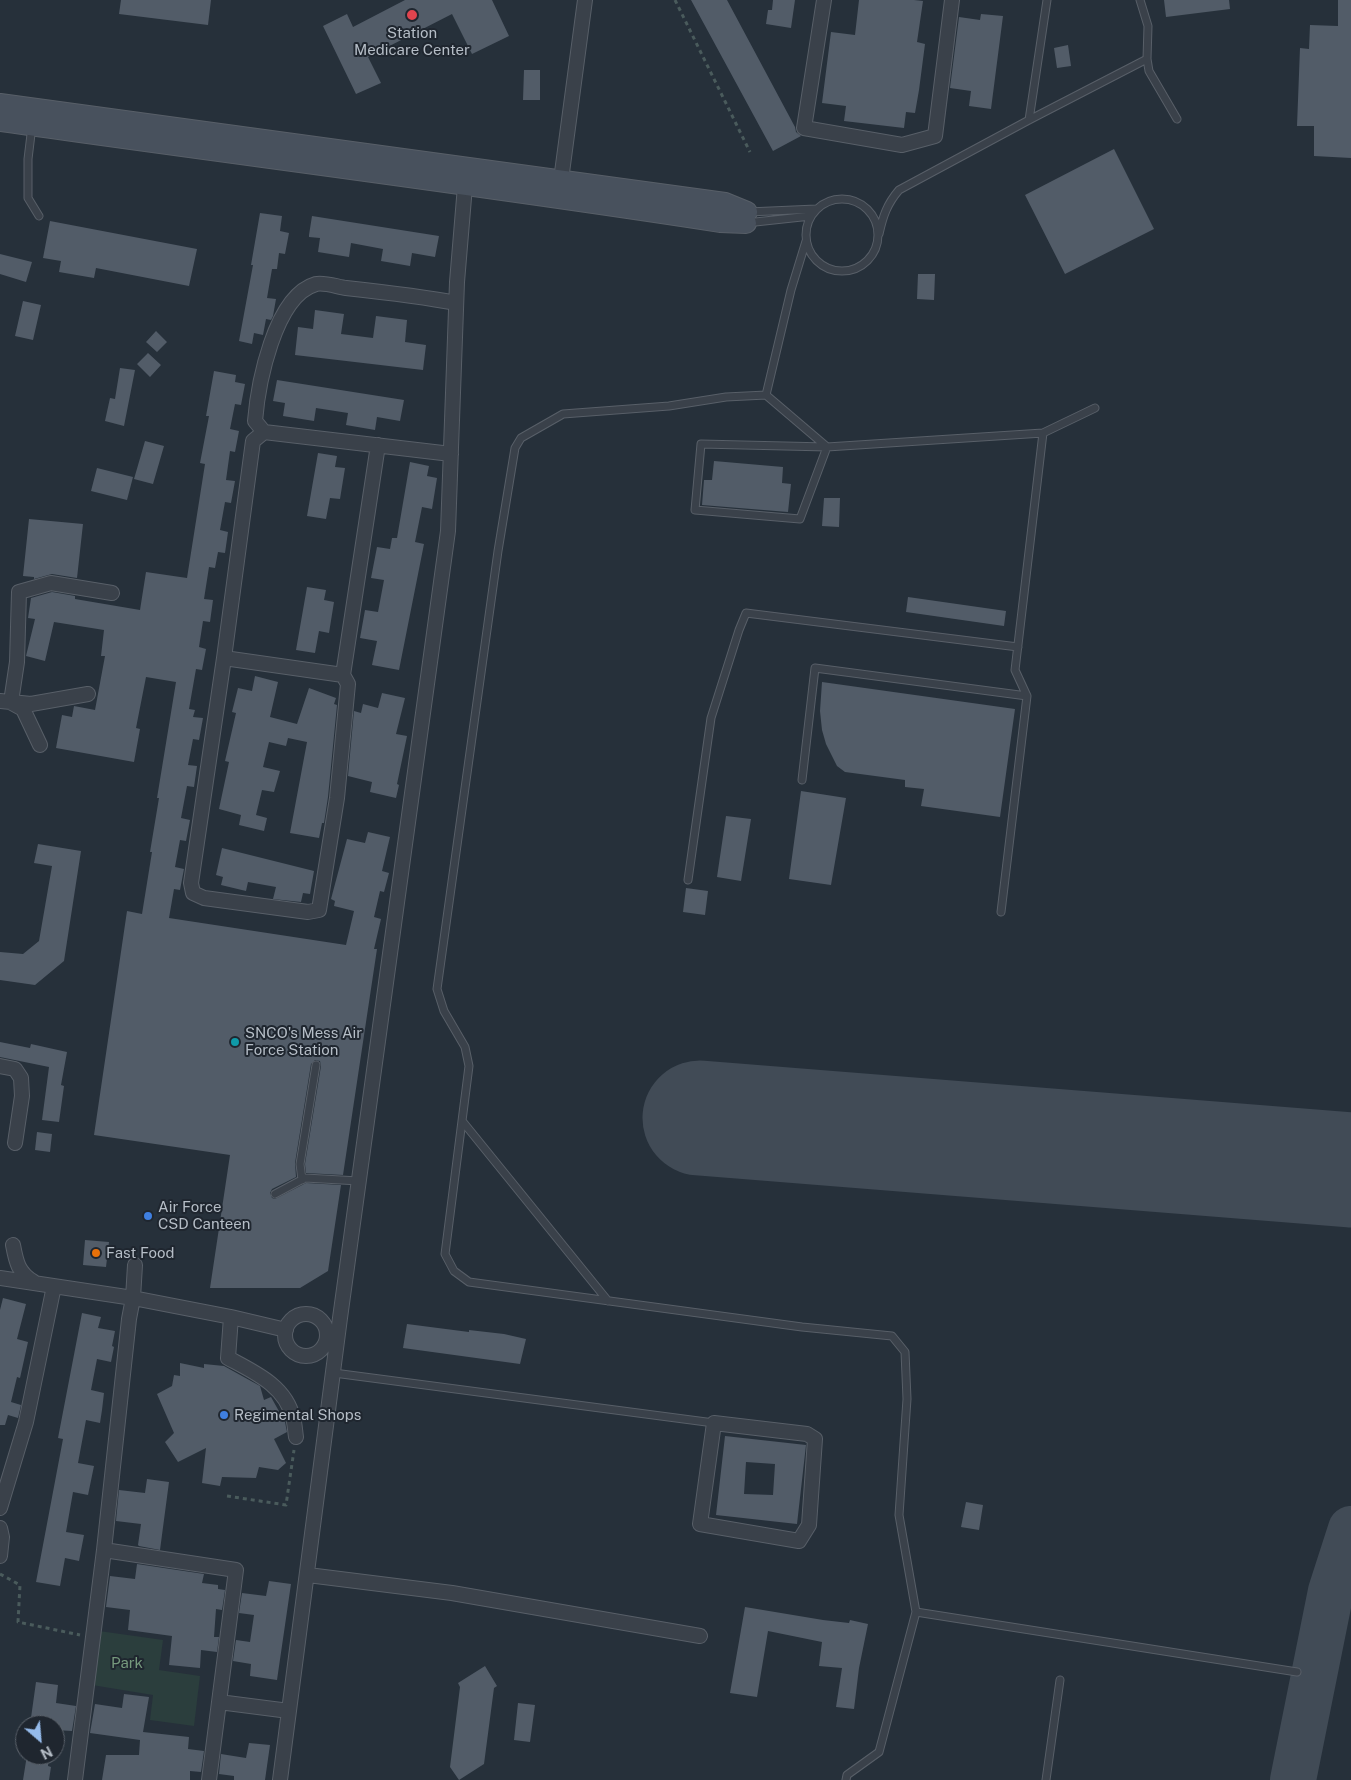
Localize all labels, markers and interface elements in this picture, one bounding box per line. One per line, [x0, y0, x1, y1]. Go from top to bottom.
marker: Station Medicare Center [405, 8, 419, 22]
place label: Station Medicare Center [354, 24, 470, 59]
place label: SNCO's Mess Air Force Station [245, 1024, 362, 1059]
marker: SNCO's Mess Air Force Station [229, 1036, 241, 1048]
place label: Air Force CSD Canteen [158, 1198, 251, 1233]
marker: Air Force CSD Canteen [142, 1210, 154, 1222]
place label: Fast Food [106, 1244, 174, 1262]
marker: Fast Food [90, 1247, 102, 1259]
place label: Regimental Shops [234, 1406, 361, 1424]
marker: Regimental Shops [218, 1409, 230, 1421]
park label: Park [111, 1654, 143, 1672]
north arrow [15, 1715, 65, 1765]
text: N [38, 1743, 55, 1762]

